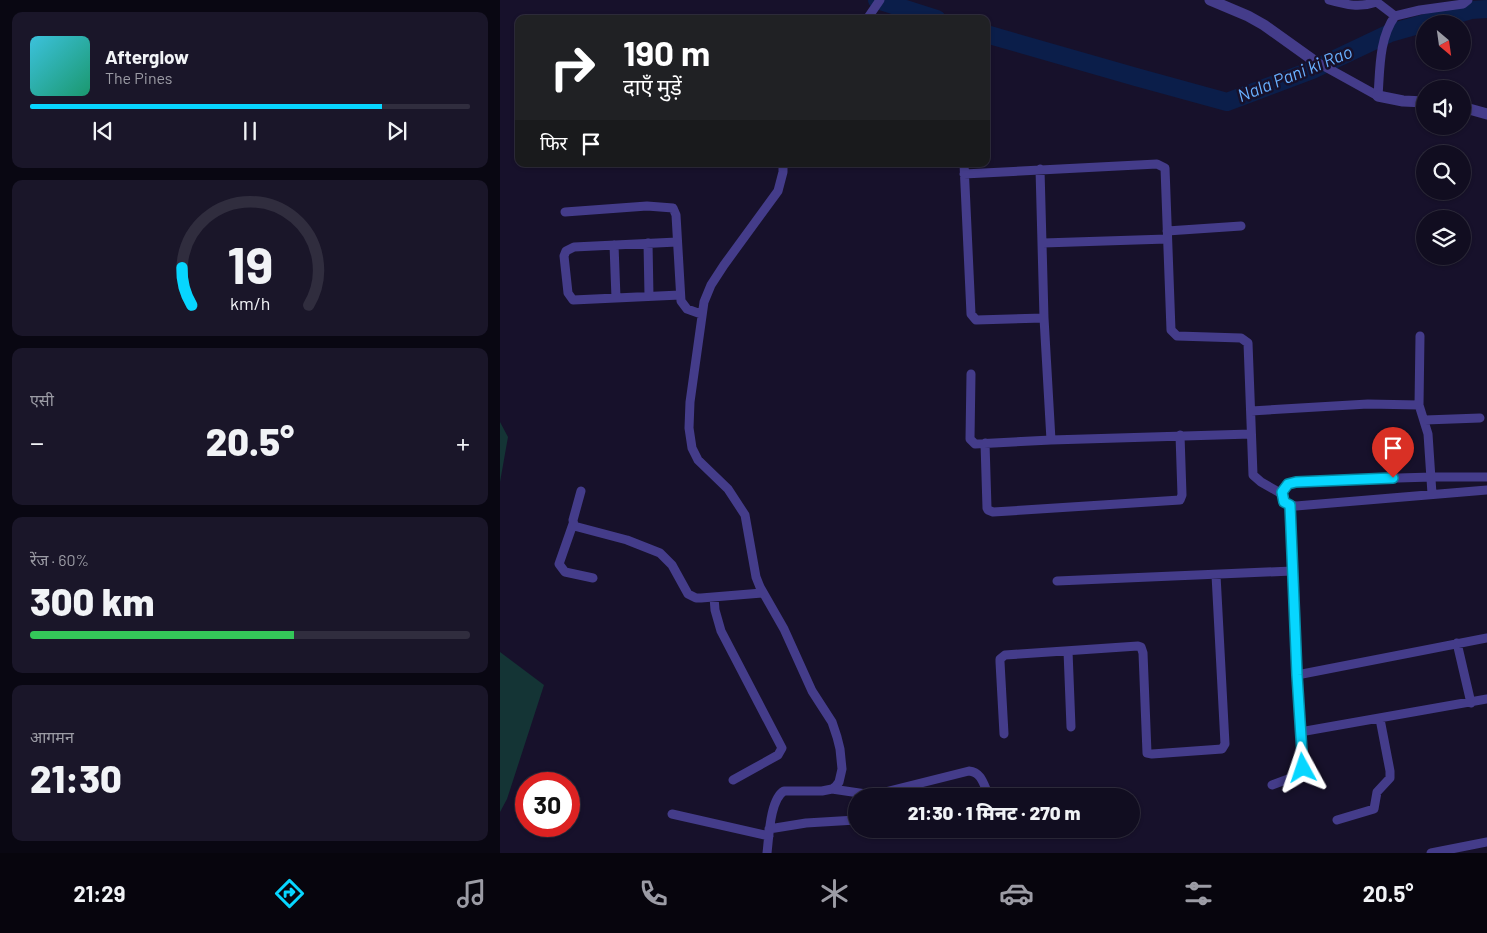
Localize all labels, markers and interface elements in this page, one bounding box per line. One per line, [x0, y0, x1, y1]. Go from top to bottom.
north arrow [1416, 15, 1471, 70]
map controls [1416, 15, 1471, 265]
text: 190 m [623, 31, 710, 73]
icon: right [540, 35, 605, 100]
water label: Nala Pani ki Rao [1234, 40, 1355, 106]
text: Afterglow [105, 45, 189, 68]
text: The Pines [105, 68, 173, 87]
text: दाएँ मुड़ें [623, 73, 682, 99]
button: sound [1416, 80, 1471, 135]
icon: previous [89, 117, 117, 145]
icon: pause [236, 117, 264, 145]
icon: next [383, 117, 411, 145]
icon: arrive [577, 130, 605, 158]
text: फिर [540, 131, 567, 154]
button: search [1416, 145, 1471, 200]
button: layers [1416, 210, 1471, 265]
text: 19 [227, 232, 273, 294]
text: km/h [230, 292, 270, 314]
text: एसी [30, 390, 54, 409]
text: 20.5° [206, 418, 294, 464]
text: − [30, 425, 44, 459]
text: + [456, 425, 470, 459]
pin [1372, 427, 1414, 478]
icon: arrive [1379, 434, 1407, 462]
text: रेंज · 60% [30, 550, 89, 569]
text: 300 km [30, 578, 154, 624]
text: आगमन [30, 727, 74, 746]
position arrow [1276, 741, 1328, 793]
text: 21:30 [30, 755, 122, 801]
speed limit sign: 30 [515, 772, 580, 837]
text: 21:30 · 1 मिनट · 270 m [908, 801, 1080, 824]
icon: directions [272, 876, 307, 911]
icon: music [454, 876, 489, 911]
icon: phone [636, 876, 671, 911]
icon: climate [817, 876, 852, 911]
icon: car [999, 876, 1034, 911]
icon: filters [1181, 876, 1216, 911]
text: 21:29 [73, 880, 125, 906]
text: 20.5° [1363, 880, 1414, 906]

